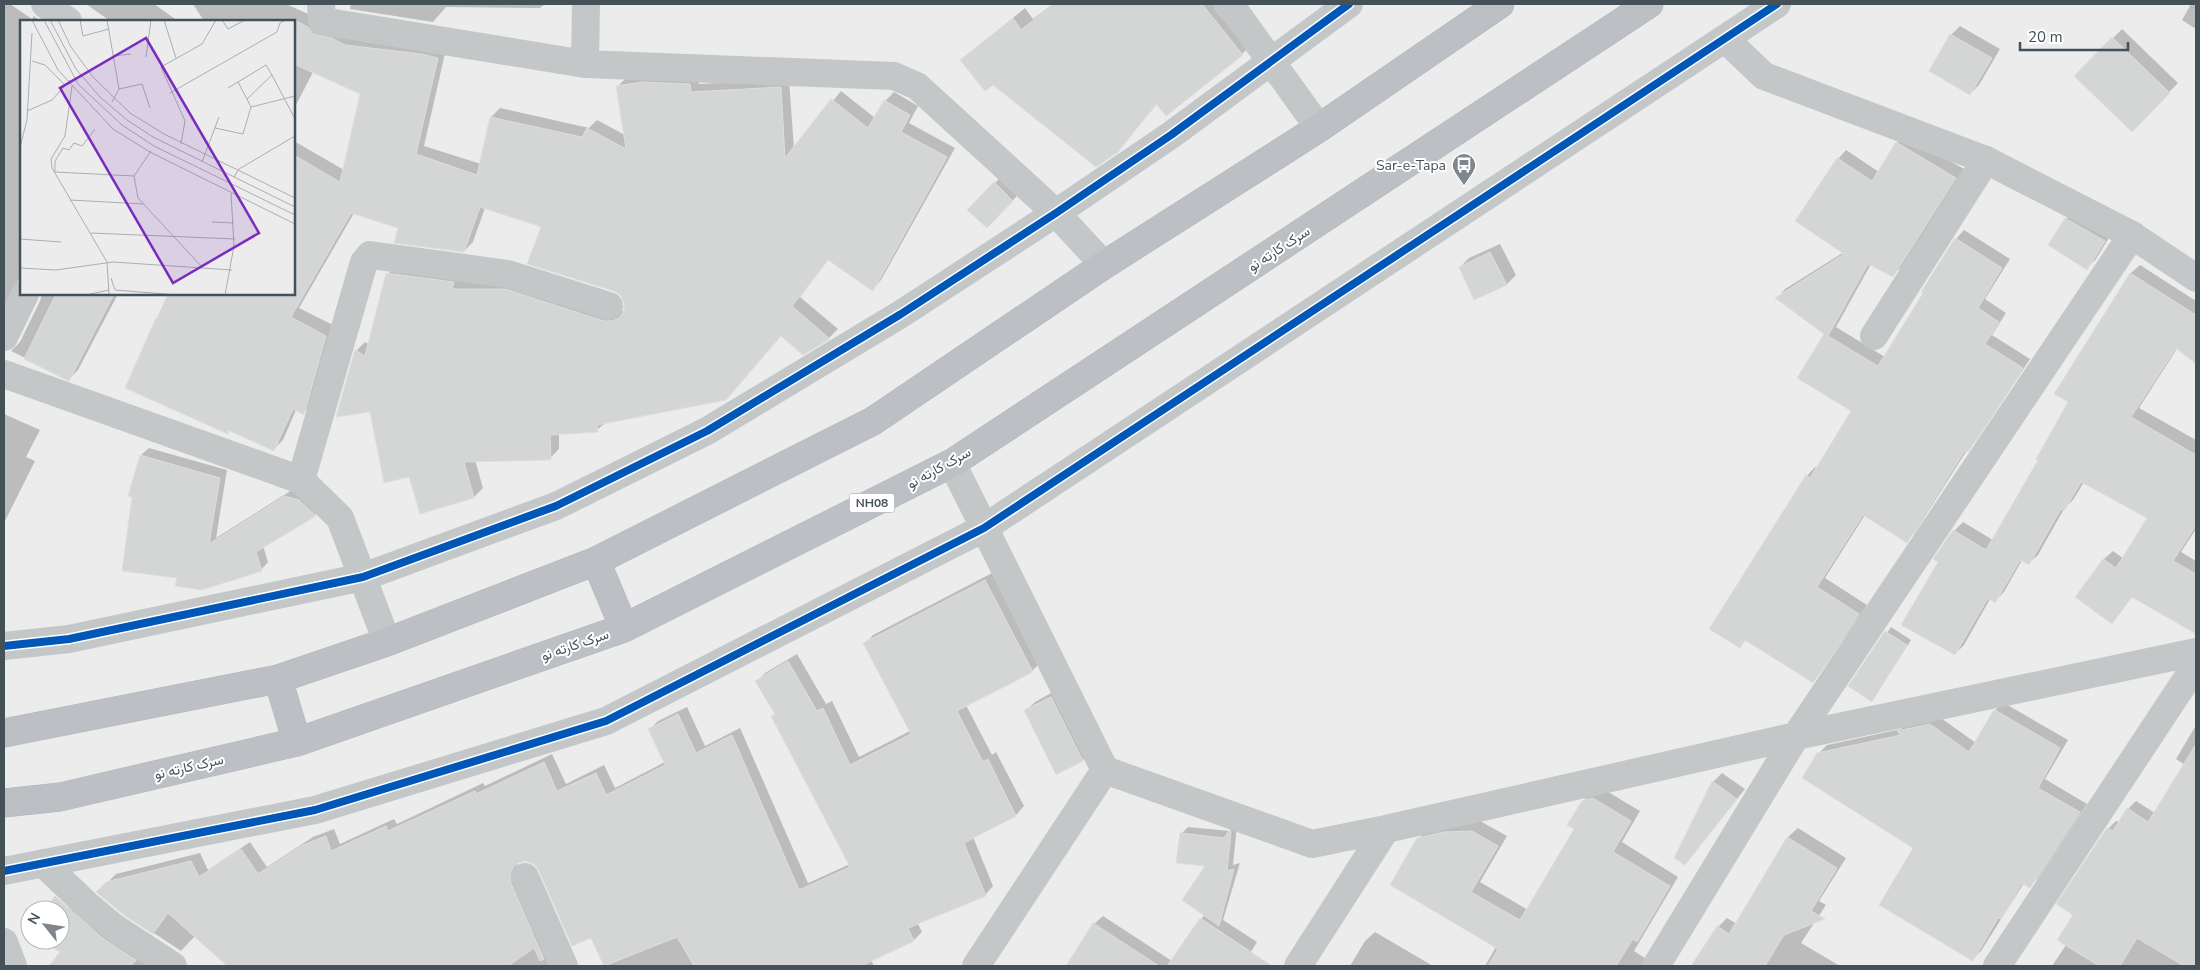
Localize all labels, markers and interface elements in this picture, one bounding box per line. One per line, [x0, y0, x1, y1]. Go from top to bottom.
inset map [20, 20, 295, 295]
scale bar [2020, 20, 2128, 52]
text: 20 m [2028, 27, 2063, 47]
bus stop icon: Sar-e-Tapa [1451, 152, 1477, 186]
place label: Sar-e-Tapa [1376, 156, 1446, 175]
street label: سرک کارته نو [1244, 222, 1314, 276]
street label: سرک کارته نو [904, 443, 974, 493]
road number: NH08 [850, 493, 894, 512]
street label: سرک کارته نو [539, 625, 611, 665]
street label: سرک کارته نو [153, 750, 225, 784]
north arrow [20, 900, 70, 950]
text: N [23, 909, 45, 928]

